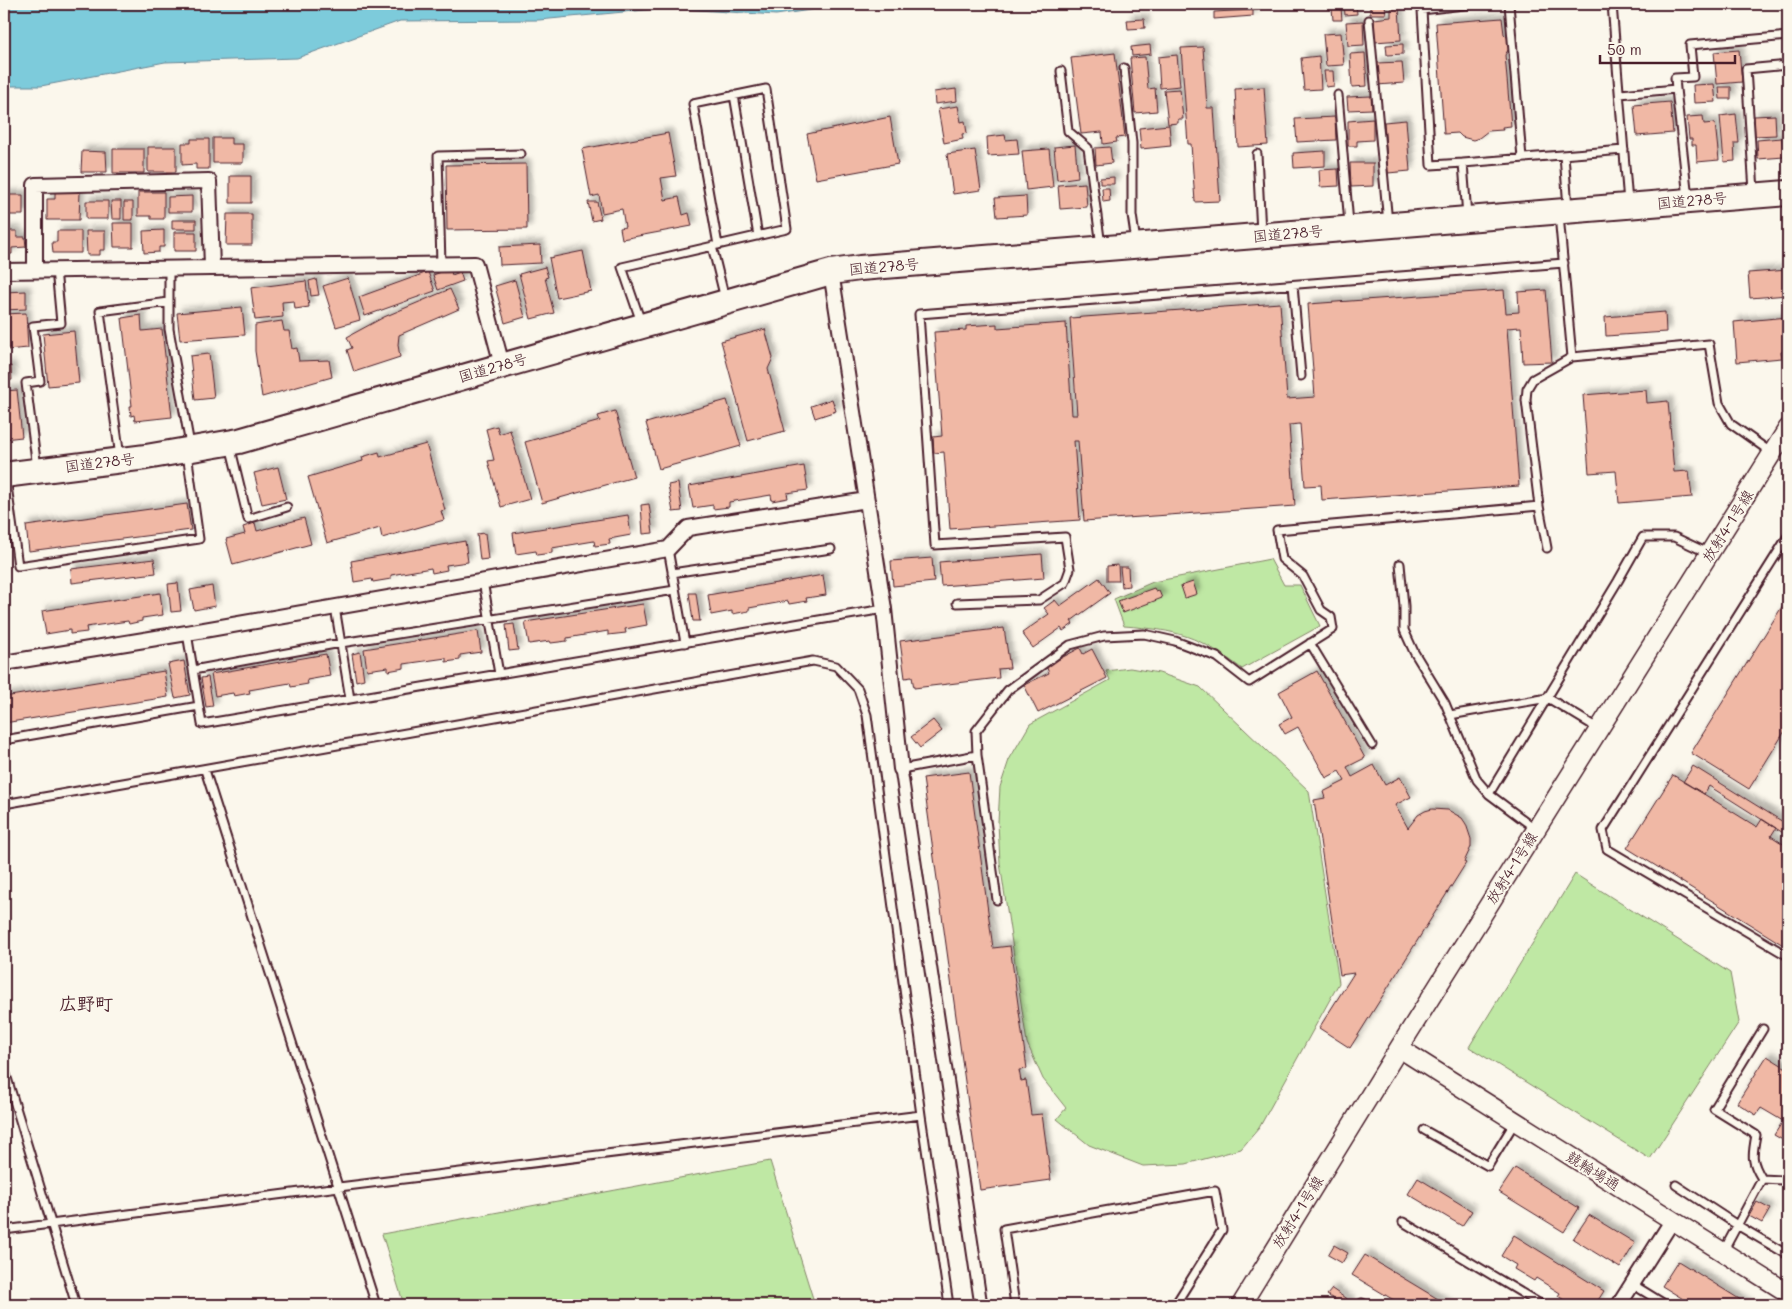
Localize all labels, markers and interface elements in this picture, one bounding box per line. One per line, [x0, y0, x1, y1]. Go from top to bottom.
scale bar [1600, 32, 1734, 64]
text: 50 m [1607, 39, 1642, 59]
street label: 国道278号 [1656, 187, 1728, 213]
street label: 国道278号 [1252, 220, 1324, 246]
street label: 国道278号 [848, 253, 920, 279]
street label: 国道278号 [456, 348, 530, 386]
street label: 国道278号 [64, 448, 136, 476]
street label: 放射4-1号線 [1697, 485, 1757, 565]
street label: 放射4-1号線 [1481, 827, 1541, 907]
district label: 広野町 [59, 991, 113, 1015]
street label: 競輪場通 [1563, 1146, 1624, 1195]
street label: 放射4-1号線 [1267, 1171, 1327, 1251]

